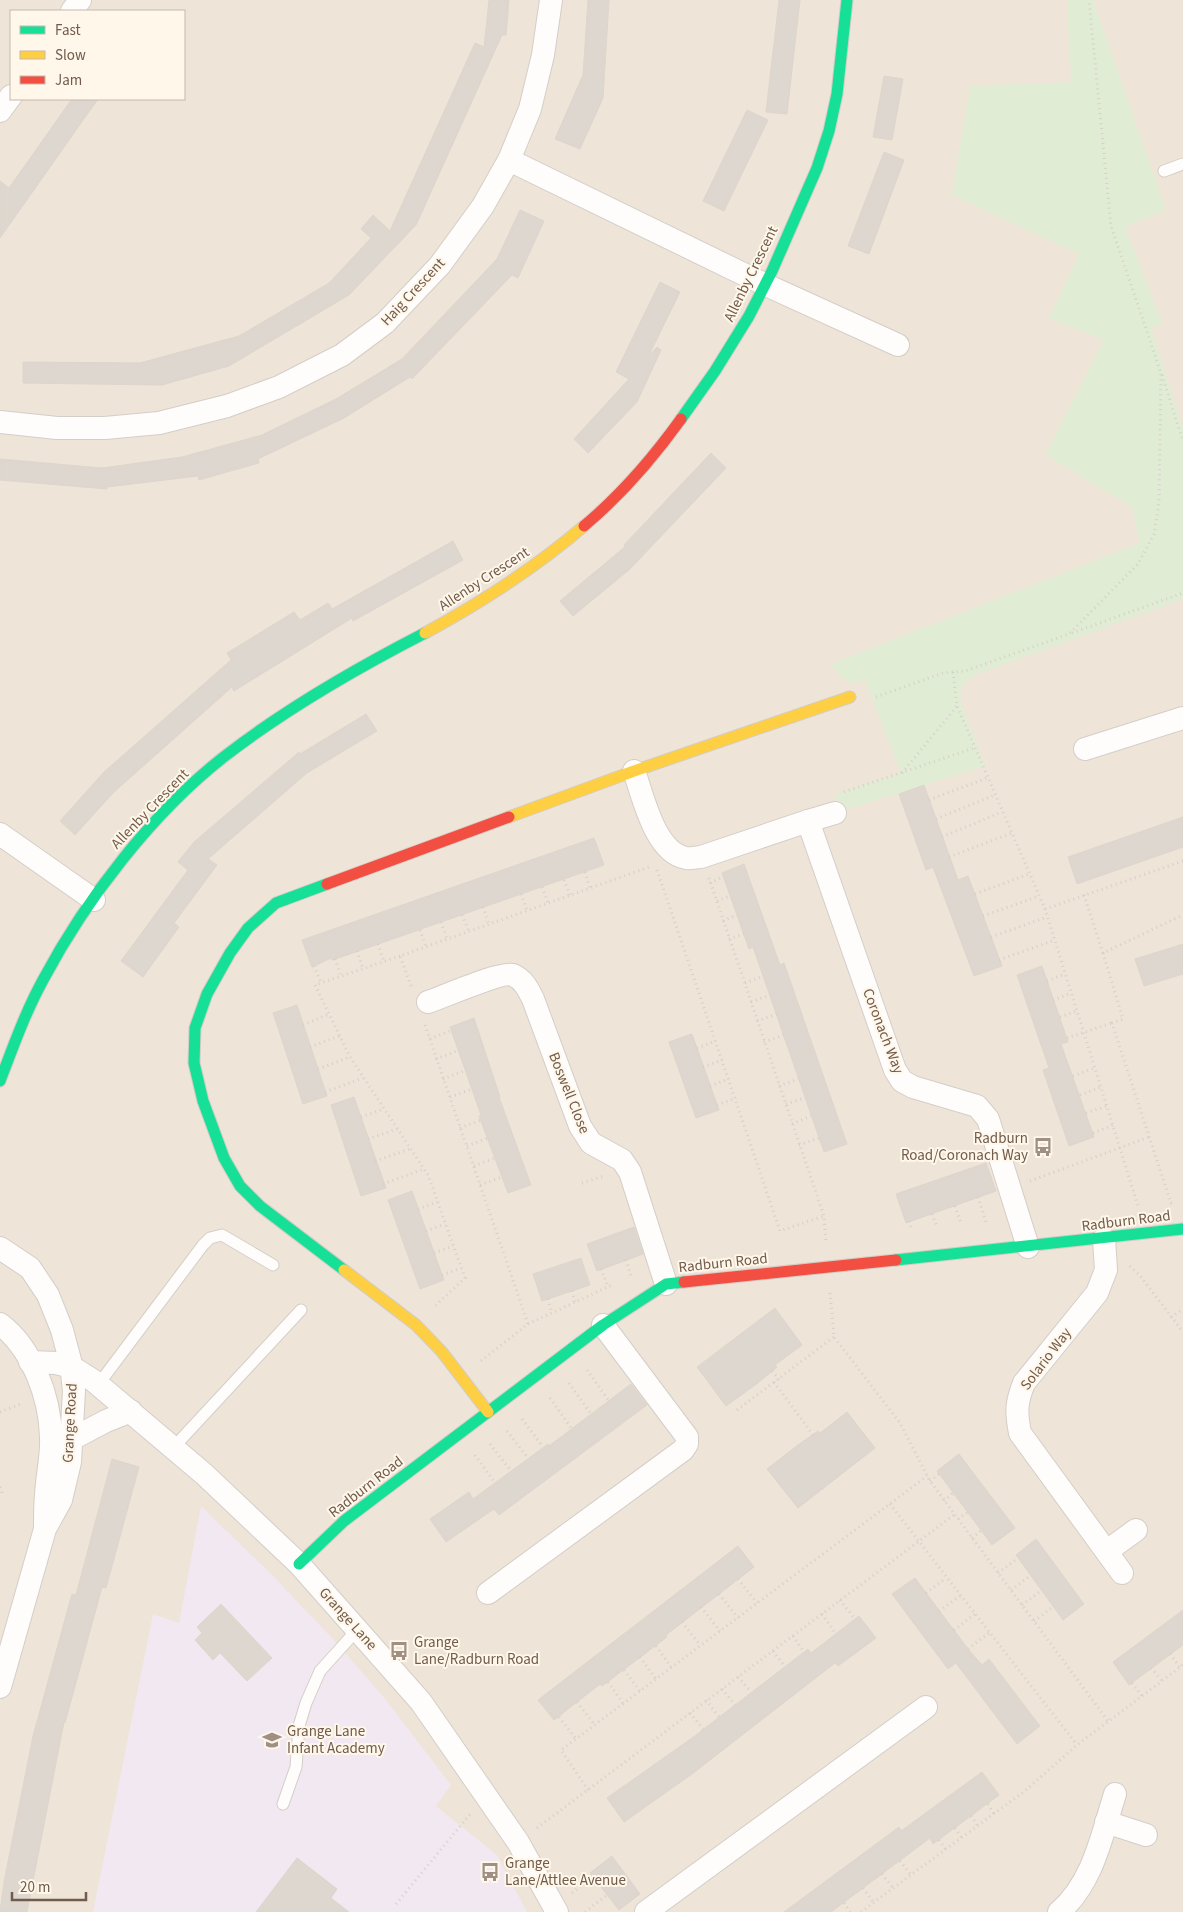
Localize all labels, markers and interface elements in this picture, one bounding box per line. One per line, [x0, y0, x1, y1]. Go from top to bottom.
legend [10, 10, 185, 100]
text: Fast [55, 20, 81, 41]
text: Slow [55, 45, 86, 66]
text: Jam [55, 70, 82, 91]
street label: Allenby Crescent [719, 223, 783, 325]
street label: Haig Crescent [376, 253, 450, 331]
street label: Allenby Crescent [435, 542, 533, 616]
street label: Allenby Crescent [106, 764, 194, 854]
street label: Coronach Way [857, 985, 909, 1077]
street label: Boswell Close [543, 1049, 595, 1137]
place label: Radburn Road/Coronach Way [901, 1128, 1028, 1166]
bus stop icon: Radburn Road/Coronach Way [1032, 1136, 1054, 1158]
street label: Radburn Road [1080, 1205, 1172, 1237]
street label: Radburn Road [677, 1248, 769, 1278]
street label: Solario Way [1015, 1323, 1077, 1395]
street label: Grange Road [57, 1383, 83, 1463]
street label: Radburn Road [324, 1451, 408, 1523]
street label: Grange Lane [314, 1583, 382, 1655]
place label: Grange Lane/Radburn Road [414, 1632, 539, 1670]
bus stop icon: Grange Lane/Radburn Road [388, 1640, 410, 1662]
place label: Grange Lane Infant Academy [287, 1721, 385, 1759]
school or university icon: Grange Lane Infant Academy [261, 1729, 283, 1751]
place label: Grange Lane/Attlee Avenue [505, 1853, 626, 1891]
bus stop icon: Grange Lane/Attlee Avenue [479, 1861, 501, 1883]
scale bar [12, 1870, 86, 1902]
text: 20 m [20, 1877, 50, 1898]

